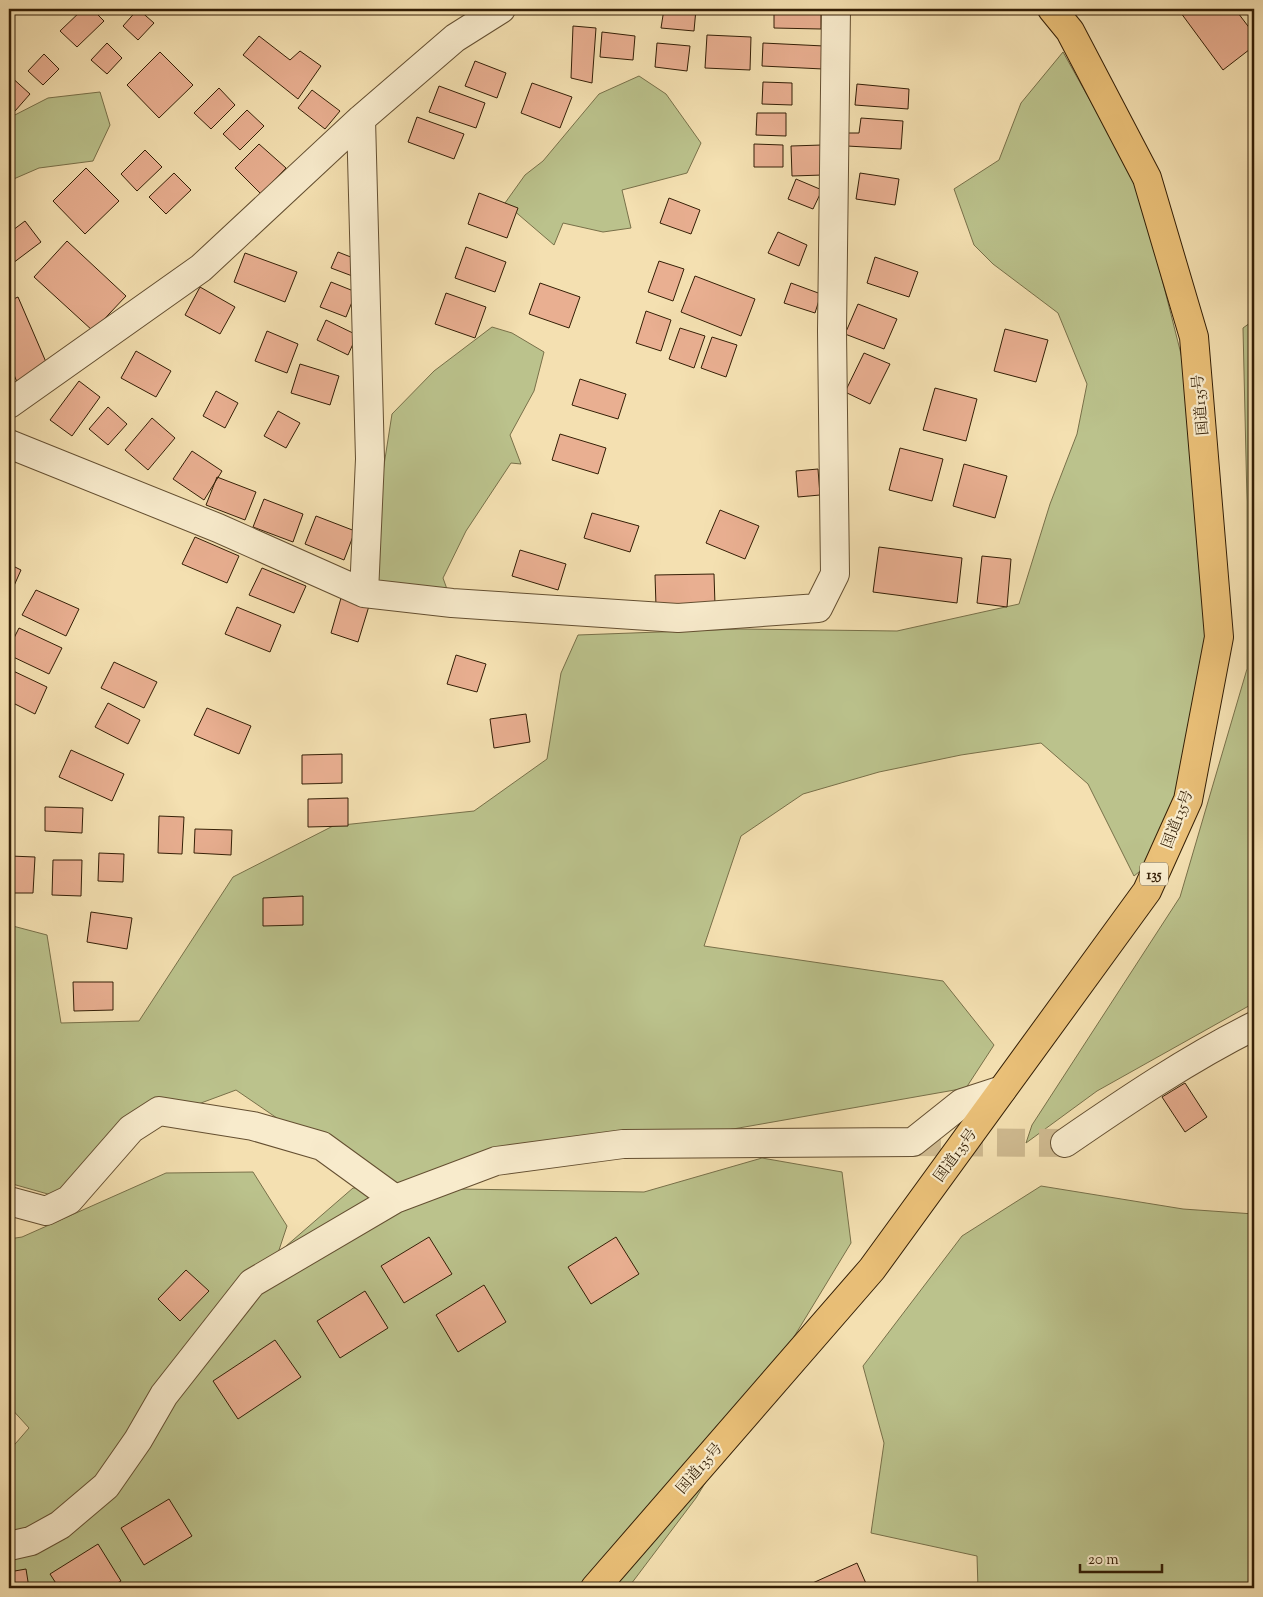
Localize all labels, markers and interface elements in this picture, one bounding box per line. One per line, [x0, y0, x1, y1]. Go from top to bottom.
street label: 国道135号 [1188, 373, 1215, 436]
street label: 国道135号 [1158, 787, 1199, 852]
road number: 135 [1140, 862, 1168, 886]
street label: 国道135号 [930, 1125, 983, 1187]
street label: 国道135号 [672, 1439, 728, 1499]
scale bar [1080, 1542, 1163, 1574]
text: 20 m [1088, 1550, 1119, 1571]

